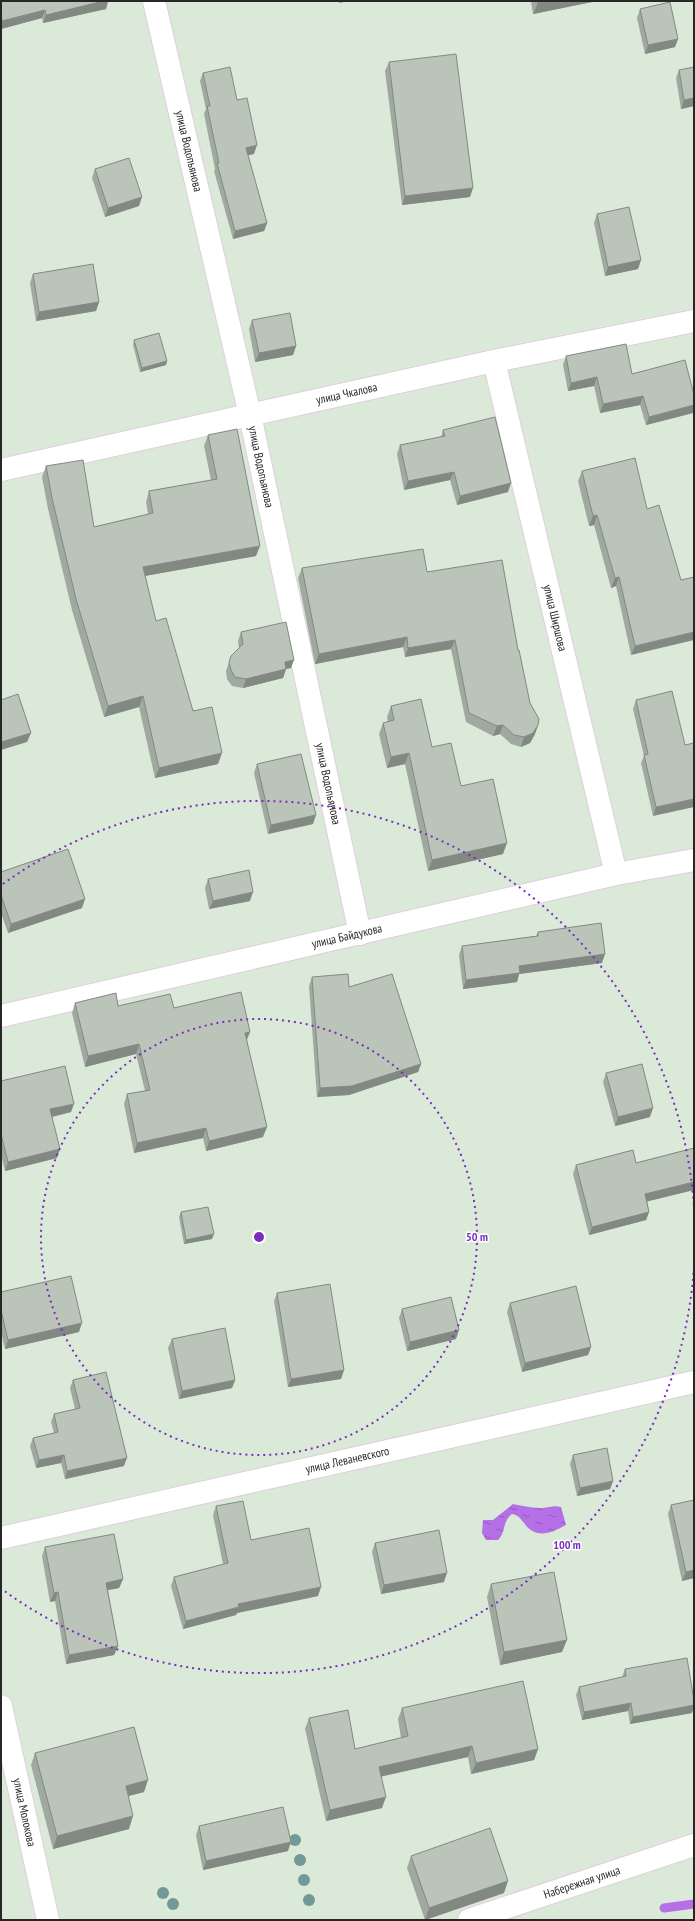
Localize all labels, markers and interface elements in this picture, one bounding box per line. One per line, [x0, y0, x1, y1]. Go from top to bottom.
street label: улица Водопьянова [173, 109, 206, 193]
street label: улица Чкалова [315, 379, 379, 407]
street label: улица Водопьянова [246, 425, 277, 509]
street label: улица Ширшова [540, 583, 571, 653]
street label: улица Водопьянова [313, 742, 345, 826]
street label: улица Байдукова [310, 920, 384, 951]
text: 50 m [466, 1229, 488, 1244]
centre of rings [252, 1230, 266, 1244]
street label: улица Леваневского [304, 1443, 391, 1476]
text: 100 m [553, 1537, 581, 1552]
street label: улица Молокова [10, 1777, 40, 1848]
street label: Набережная улица [541, 1862, 622, 1902]

